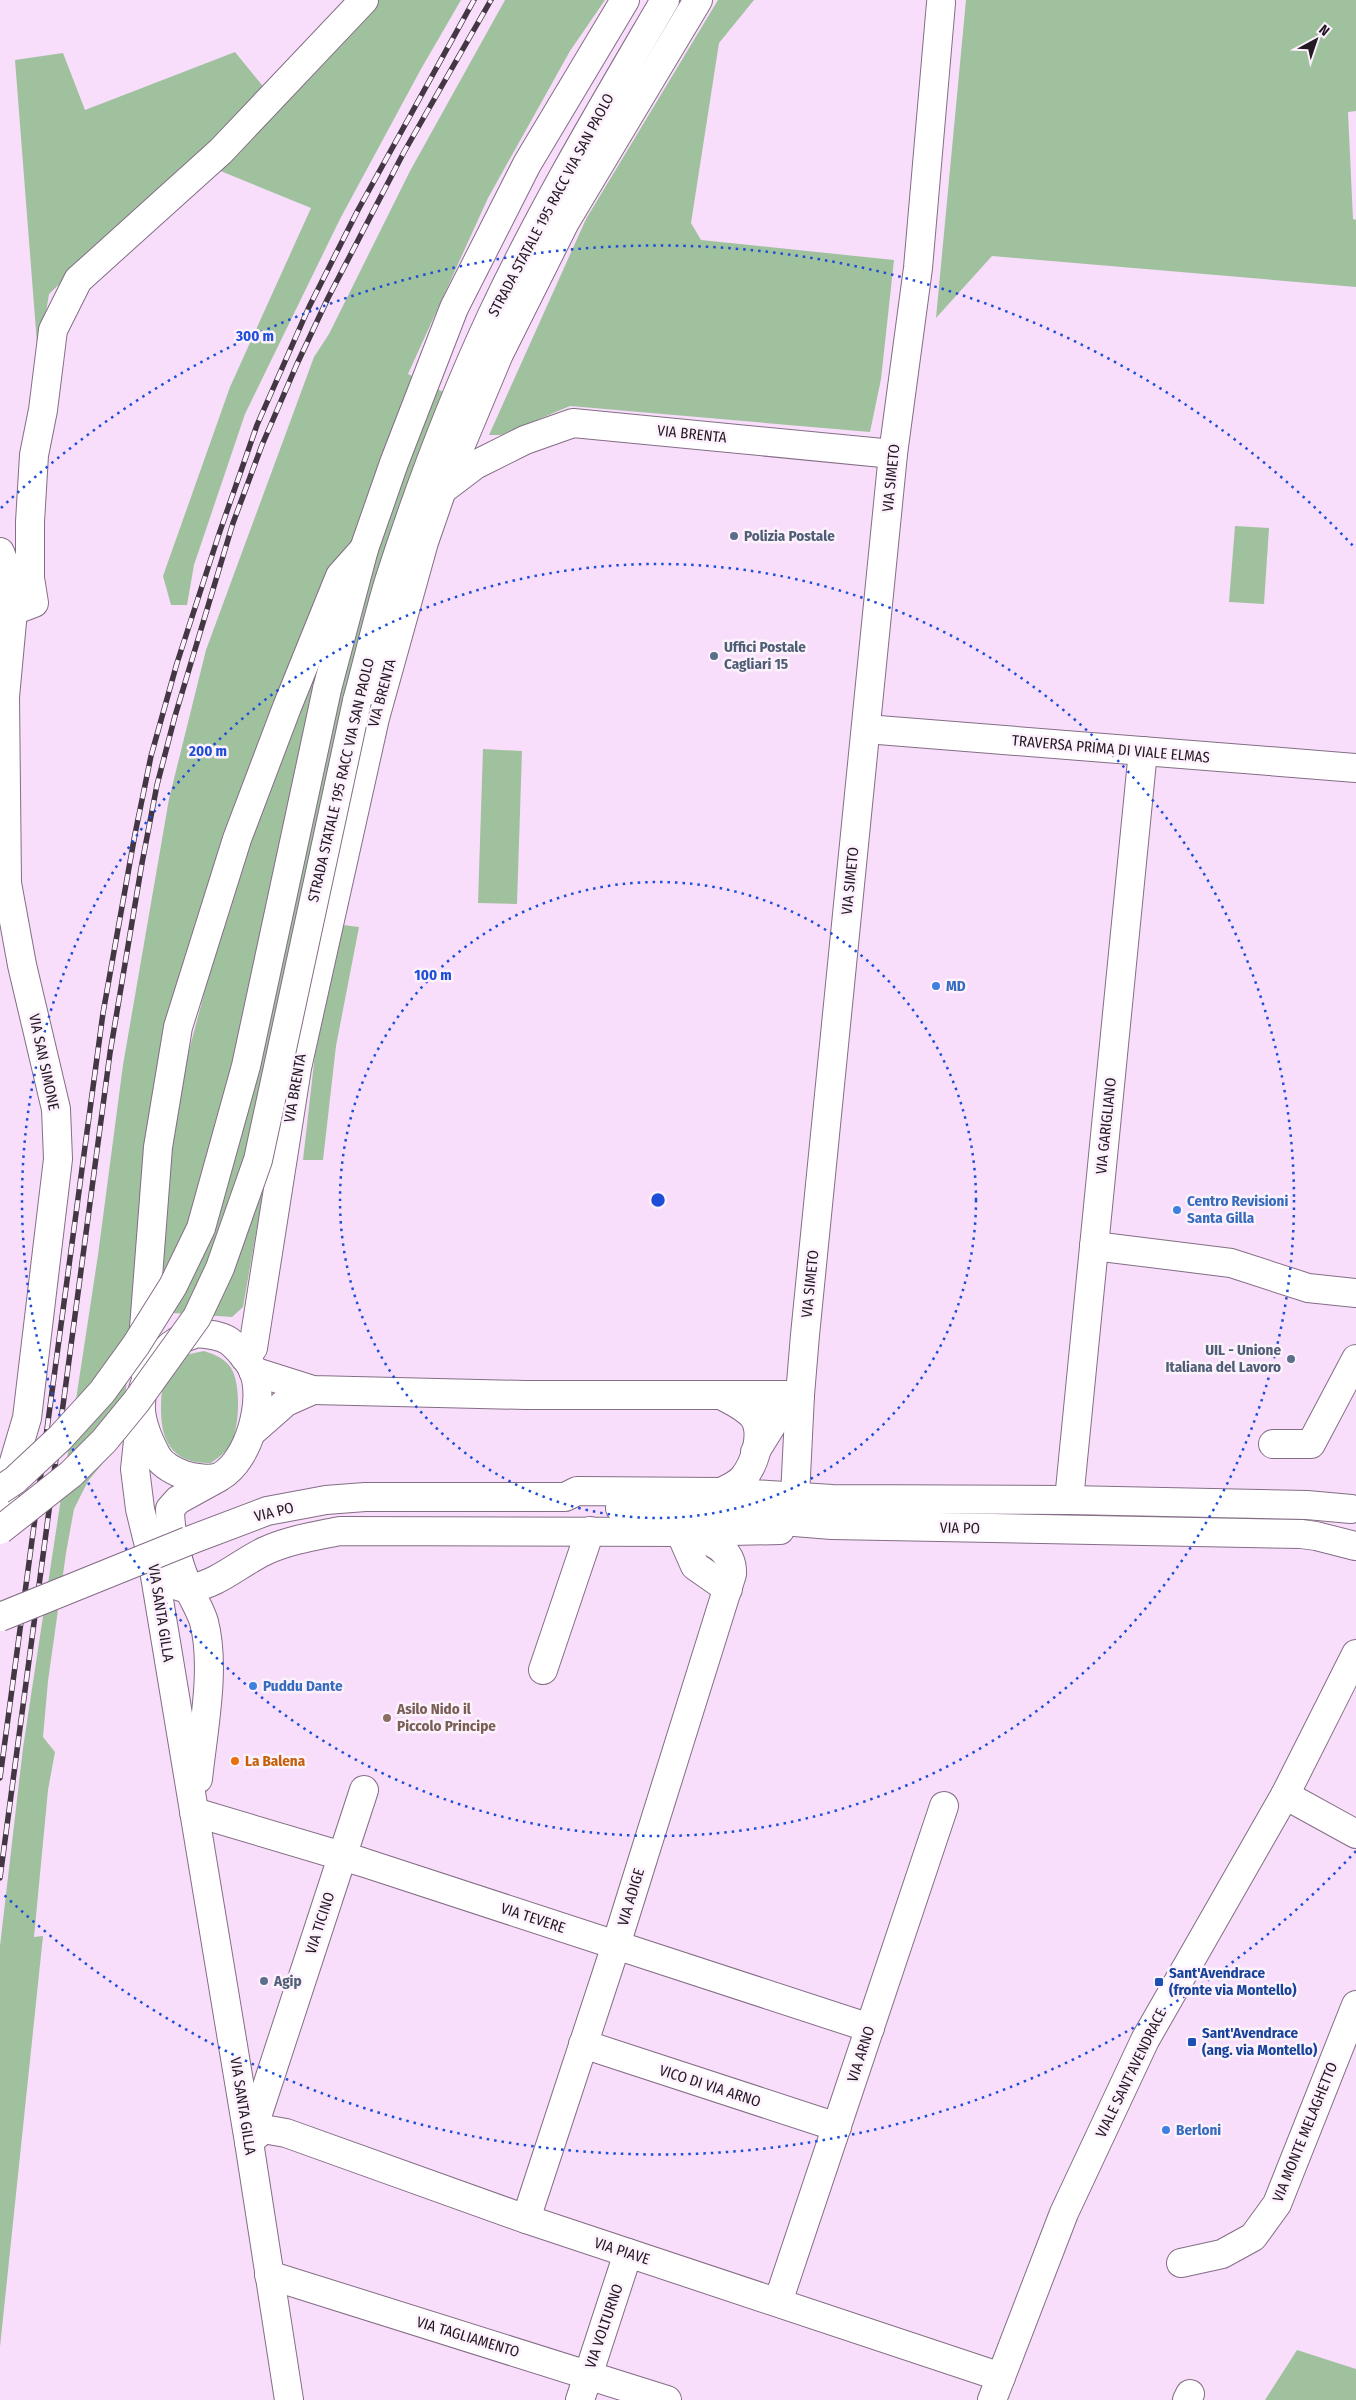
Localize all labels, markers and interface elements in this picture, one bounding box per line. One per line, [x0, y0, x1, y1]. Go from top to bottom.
north arrow [1291, 15, 1341, 65]
text: N [1315, 21, 1333, 40]
street label: STRADA STATALE 195 RACC VIA SAN PAOLO [484, 90, 618, 320]
text: 300 m [235, 327, 274, 345]
street label: VIA BRENTA [656, 421, 728, 447]
street label: VIA SIMETO [879, 443, 903, 513]
place label: Polizia Postale [744, 527, 835, 545]
marker: Polizia Postale [728, 530, 740, 542]
place label: Uffici Postale Cagliari 15 [724, 638, 806, 673]
marker: Uffici Postale Cagliari 15 [708, 650, 720, 662]
street label: STRADA STATALE 195 RACC VIA SAN PAOLO [304, 656, 378, 904]
street label: VIA BRENTA [364, 657, 400, 729]
street label: TRAVERSA PRIMA DI VIALE ELMAS [1011, 731, 1211, 767]
text: 200 m [188, 742, 227, 760]
street label: VIA SIMETO [838, 846, 862, 916]
text: 100 m [414, 966, 452, 984]
place label: MD [946, 977, 966, 995]
marker: MD [930, 980, 942, 992]
street label: VIA SAN SIMONE [25, 1012, 63, 1112]
street label: VIA BRENTA [280, 1052, 310, 1124]
street label: VIA GARIGLIANO [1092, 1077, 1120, 1175]
centre of rings [649, 1191, 667, 1209]
place label: Centro Revisioni Santa Gilla [1187, 1192, 1288, 1227]
marker: Centro Revisioni Santa Gilla [1171, 1204, 1183, 1216]
street label: VIA SIMETO [798, 1249, 822, 1319]
place label: UIL - Unione Italiana del Lavoro [1166, 1341, 1281, 1376]
marker: UIL - Unione Italiana del Lavoro [1285, 1353, 1297, 1365]
street label: VIA PO [252, 1498, 296, 1526]
street label: VIA PO [940, 1519, 980, 1537]
street label: VIA SANTA GILLA [144, 1563, 178, 1663]
place label: Puddu Dante [263, 1677, 343, 1695]
marker: Puddu Dante [247, 1680, 259, 1692]
place label: Asilo Nido il Piccolo Principe [396, 1700, 496, 1735]
marker: Asilo Nido il Piccolo Principe [381, 1712, 393, 1724]
place label: La Balena [245, 1752, 306, 1770]
marker: La Balena [229, 1755, 241, 1767]
street label: VIA ADIGE [614, 1866, 648, 1928]
street label: VIA TICINO [302, 1890, 338, 1956]
street label: VIA TEVERE [498, 1899, 568, 1937]
place label: Sant'Avendrace (fronte via Montello) [1169, 1964, 1297, 1999]
place label: Agip [273, 1972, 302, 1990]
marker: Agip [258, 1975, 270, 1987]
marker: Sant'Avendrace (fronte via Montello) [1153, 1976, 1165, 1988]
street label: VIALE SANT'AVENDRACE [1092, 2005, 1170, 2141]
street label: VIA ARNO [844, 2024, 878, 2084]
place label: Sant'Avendrace (ang. via Montello) [1202, 2024, 1318, 2059]
marker: Sant'Avendrace (ang. via Montello) [1186, 2036, 1198, 2048]
street label: VIA SANTA GILLA [226, 2056, 260, 2156]
street label: VIA MONTE MELAGHETTO [1269, 2059, 1341, 2205]
street label: VICO DI VIA ARNO [657, 2061, 763, 2111]
place label: Berloni [1176, 2121, 1221, 2139]
marker: Berloni [1160, 2124, 1172, 2136]
street label: VIA PIAVE [592, 2234, 652, 2268]
street label: VIA VOLTURNO [581, 2282, 627, 2370]
street label: VIA TAGLIAMENTO [414, 2313, 522, 2361]

